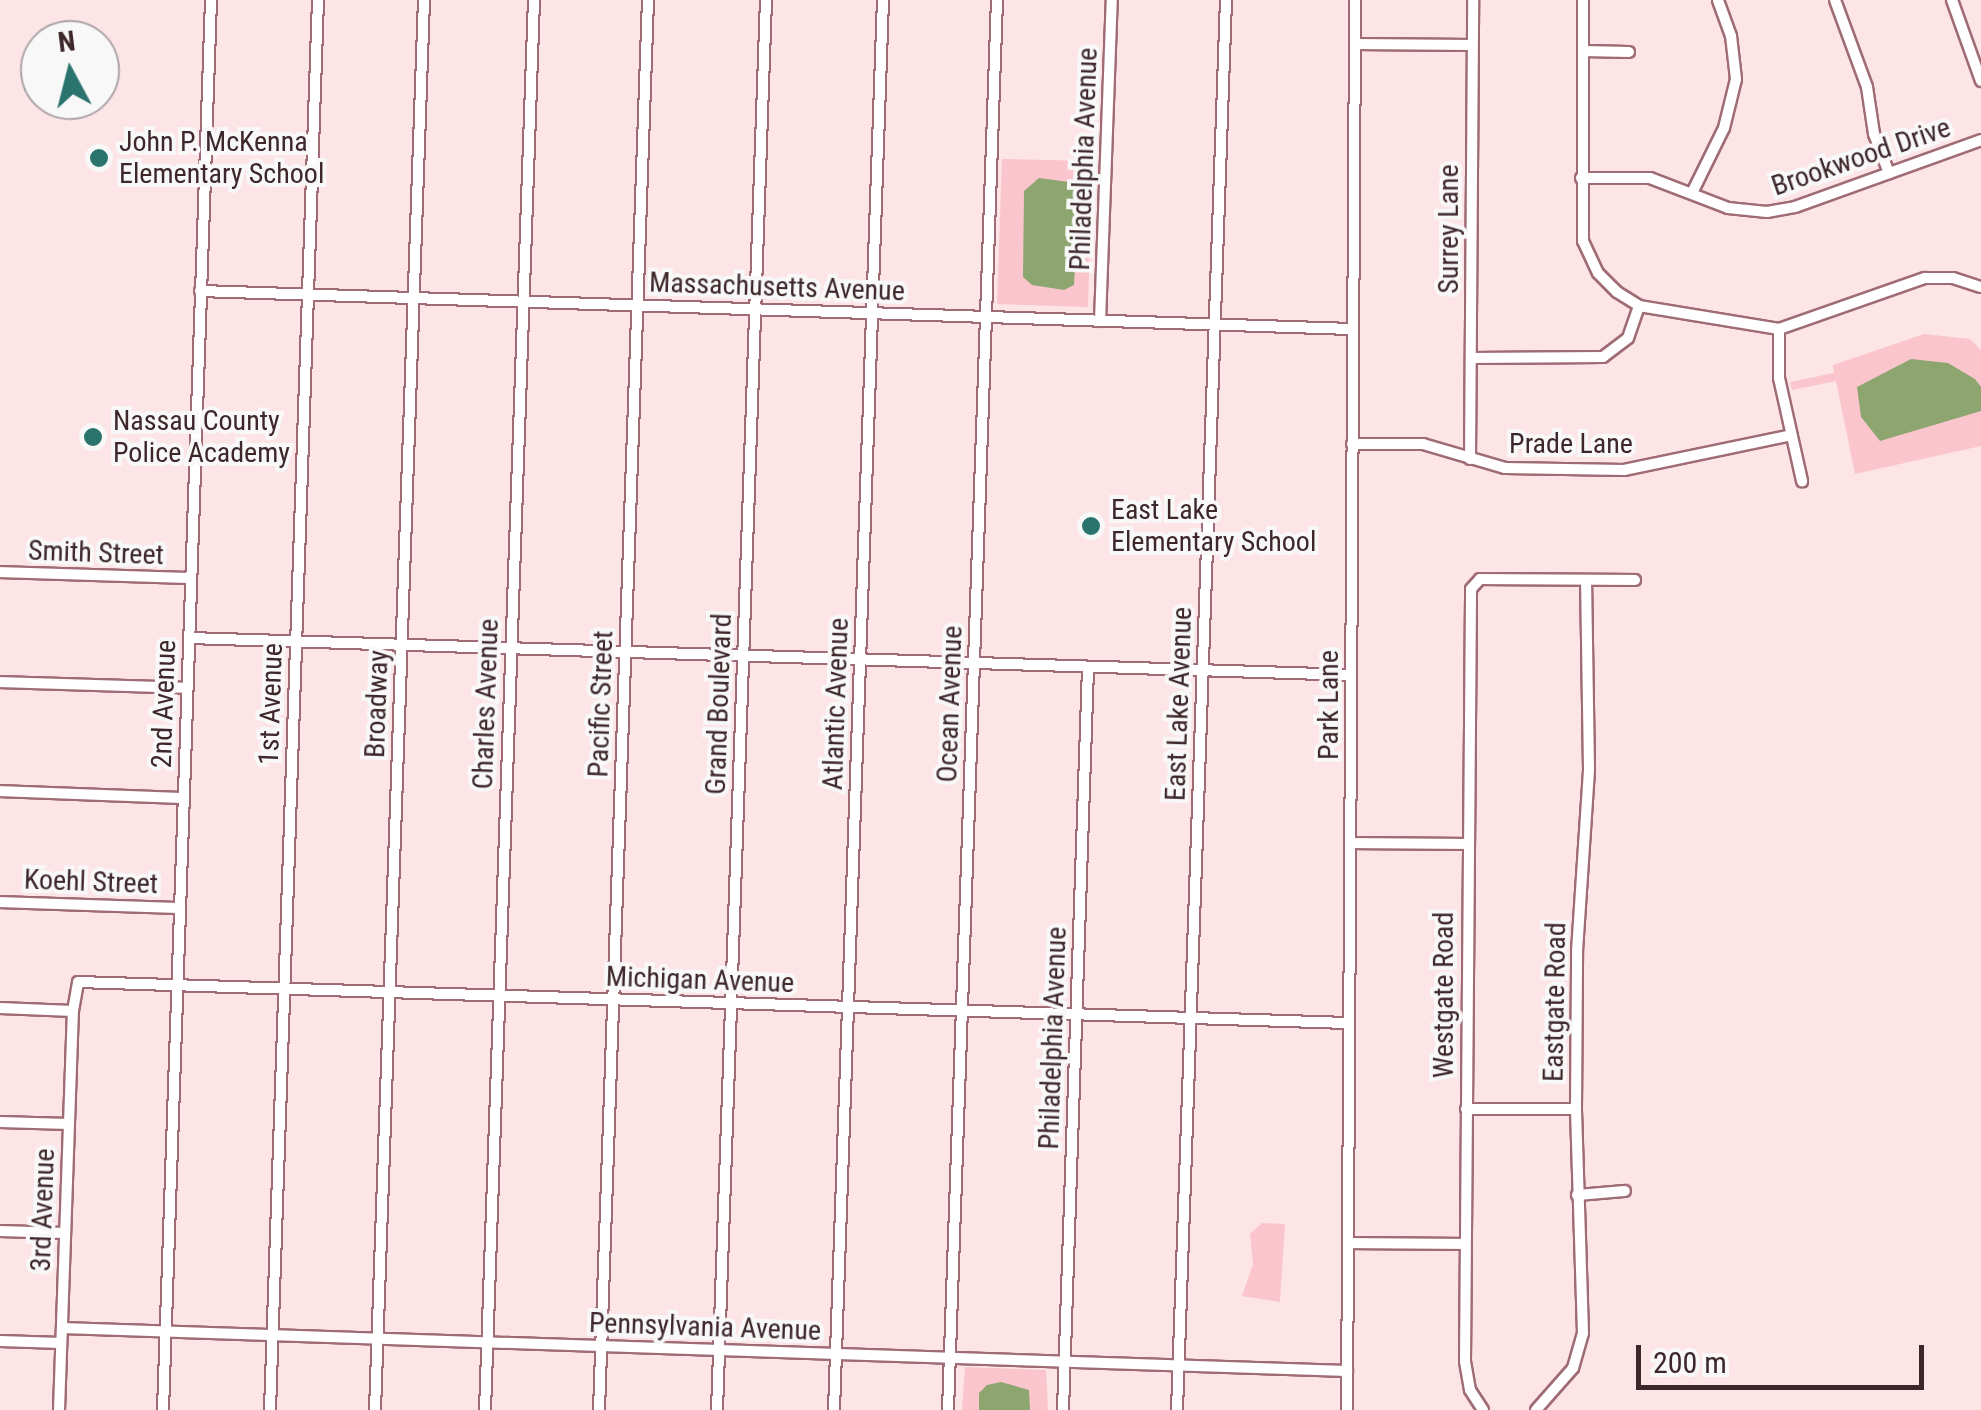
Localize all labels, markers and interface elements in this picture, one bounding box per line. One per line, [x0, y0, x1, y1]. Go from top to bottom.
north arrow [20, 20, 120, 120]
text: N [56, 24, 77, 59]
street label: Philadelphia Avenue [1063, 47, 1105, 271]
street label: Brookwood Drive [1767, 111, 1955, 203]
place label: John P. McKenna Elementary School [119, 125, 324, 191]
marker: John P. McKenna Elementary School [88, 147, 110, 169]
street label: Surrey Lane [1432, 164, 1466, 294]
street label: Massachusetts Avenue [649, 266, 905, 308]
place label: Nassau County Police Academy [113, 404, 290, 470]
marker: Nassau County Police Academy [82, 426, 104, 448]
street label: Prade Lane [1509, 427, 1633, 461]
place label: East Lake Elementary School [1111, 493, 1316, 559]
marker: East Lake Elementary School [1080, 515, 1102, 537]
street label: Smith Street [28, 534, 164, 572]
street label: East Lake Avenue [1159, 606, 1199, 802]
street label: Grand Boulevard [699, 613, 739, 795]
street label: Atlantic Avenue [816, 617, 856, 791]
street label: Charles Avenue [466, 618, 506, 790]
street label: Ocean Avenue [930, 625, 970, 783]
street label: Pacific Street [582, 630, 620, 778]
street label: 2nd Avenue [145, 639, 183, 769]
street label: 1st Avenue [252, 642, 290, 766]
street label: Broadway [358, 649, 396, 759]
street label: Park Lane [1312, 650, 1346, 760]
street label: Koehl Street [23, 863, 159, 901]
street label: Westgate Road [1427, 912, 1461, 1078]
street label: Eastgate Road [1537, 922, 1573, 1082]
street label: Philadelphia Avenue [1032, 926, 1074, 1150]
street label: Michigan Avenue [605, 960, 795, 1000]
street label: 3rd Avenue [24, 1148, 62, 1272]
street label: Pennsylvania Avenue [588, 1306, 822, 1348]
scale bar [1641, 1325, 1928, 1387]
text: 200 m [1653, 1345, 1727, 1380]

